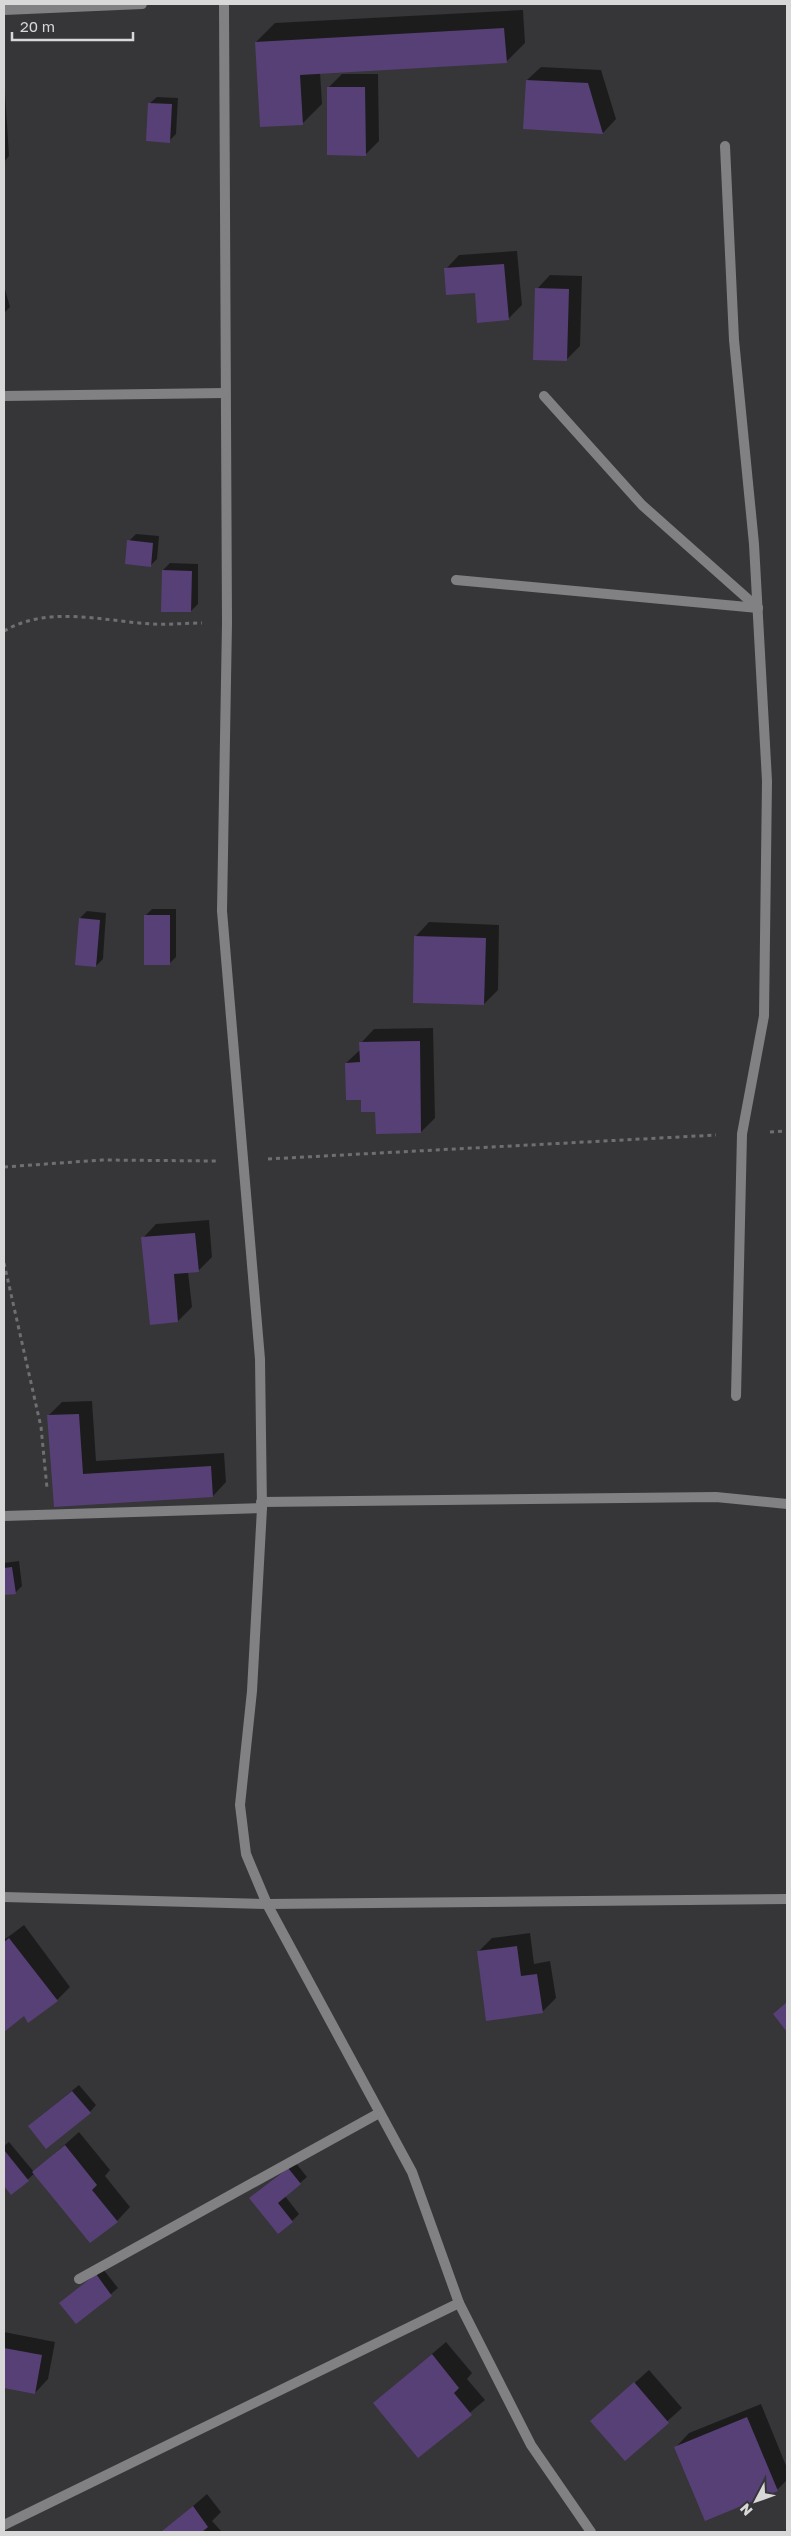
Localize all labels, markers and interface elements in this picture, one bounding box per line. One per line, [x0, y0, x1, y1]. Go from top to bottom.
scale bar [12, 10, 134, 42]
text: 20 m [20, 17, 55, 35]
north arrow [731, 2476, 781, 2526]
text: N [736, 2500, 756, 2519]

